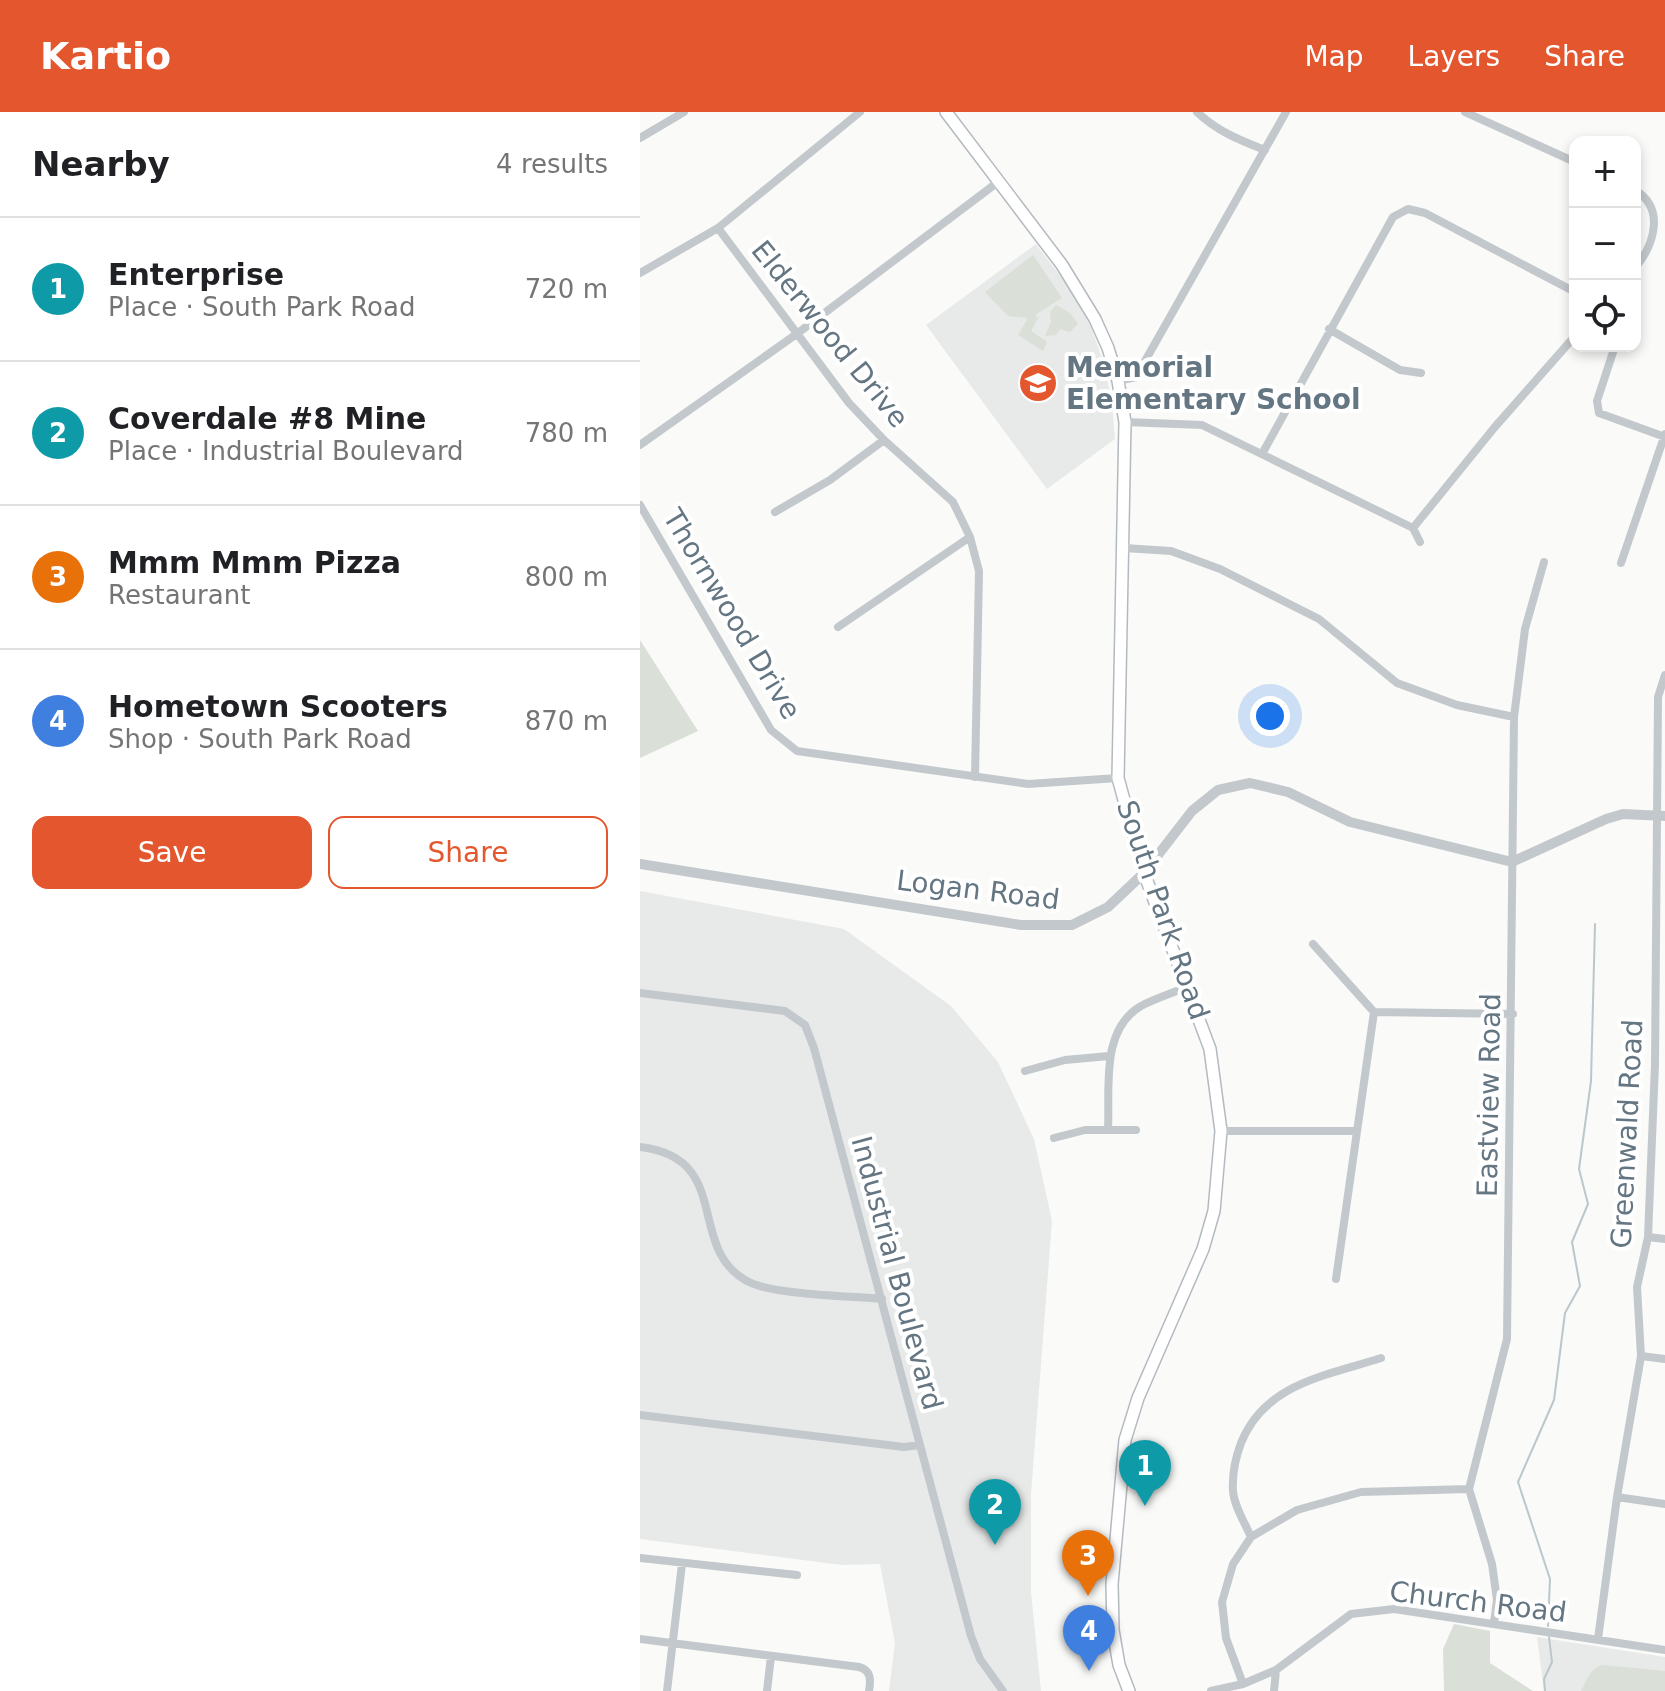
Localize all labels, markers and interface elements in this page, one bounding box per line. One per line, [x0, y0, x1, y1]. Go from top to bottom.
text: Kartio [40, 34, 171, 78]
text: Map [1304, 40, 1364, 73]
text: Layers [1408, 40, 1500, 73]
text: Share [1544, 40, 1625, 73]
map controls [1569, 136, 1641, 352]
button: + [1569, 136, 1641, 208]
text: Nearby [32, 144, 170, 184]
text: 4 results [496, 149, 608, 179]
button: − [1569, 208, 1641, 280]
street label: Elderwood Drive [745, 234, 915, 434]
text: Enterprise [108, 257, 284, 292]
text: 1 [49, 274, 67, 304]
text: 720 m [525, 274, 608, 304]
button: locate [1569, 280, 1641, 352]
text: Place · South Park Road [108, 292, 415, 322]
place label: Memorial Elementary School [1066, 351, 1361, 416]
school or university icon: Memorial Elementary School [1017, 362, 1059, 404]
text: Coverdale #8 Mine [108, 401, 426, 436]
text: 2 [49, 418, 67, 448]
text: 780 m [525, 418, 608, 448]
text: Place · Industrial Boulevard [108, 436, 464, 466]
street label: Thornwood Drive [656, 502, 808, 725]
text: Mmm Mmm Pizza [108, 545, 401, 580]
text: 3 [49, 562, 67, 592]
text: 800 m [525, 562, 608, 592]
text: Restaurant [108, 580, 250, 610]
text: Hometown Scooters [108, 689, 448, 724]
your location [1250, 696, 1290, 736]
text: 4 [49, 706, 67, 736]
text: 870 m [525, 706, 608, 736]
text: Shop · South Park Road [108, 724, 412, 754]
street label: South Park Road [1110, 796, 1216, 1024]
button: Save [32, 816, 312, 889]
button: Share [328, 816, 608, 889]
street label: Logan Road [895, 864, 1061, 916]
street label: Eastview Road [1471, 993, 1507, 1197]
street label: Greenwald Road [1605, 1019, 1649, 1249]
street label: Industrial Boulevard [845, 1133, 949, 1413]
pin: 1 [1119, 1440, 1171, 1506]
pin: 2 [969, 1479, 1021, 1545]
pin: 3 [1062, 1530, 1114, 1596]
street label: Church Road [1388, 1575, 1568, 1629]
pin: 4 [1063, 1605, 1115, 1671]

